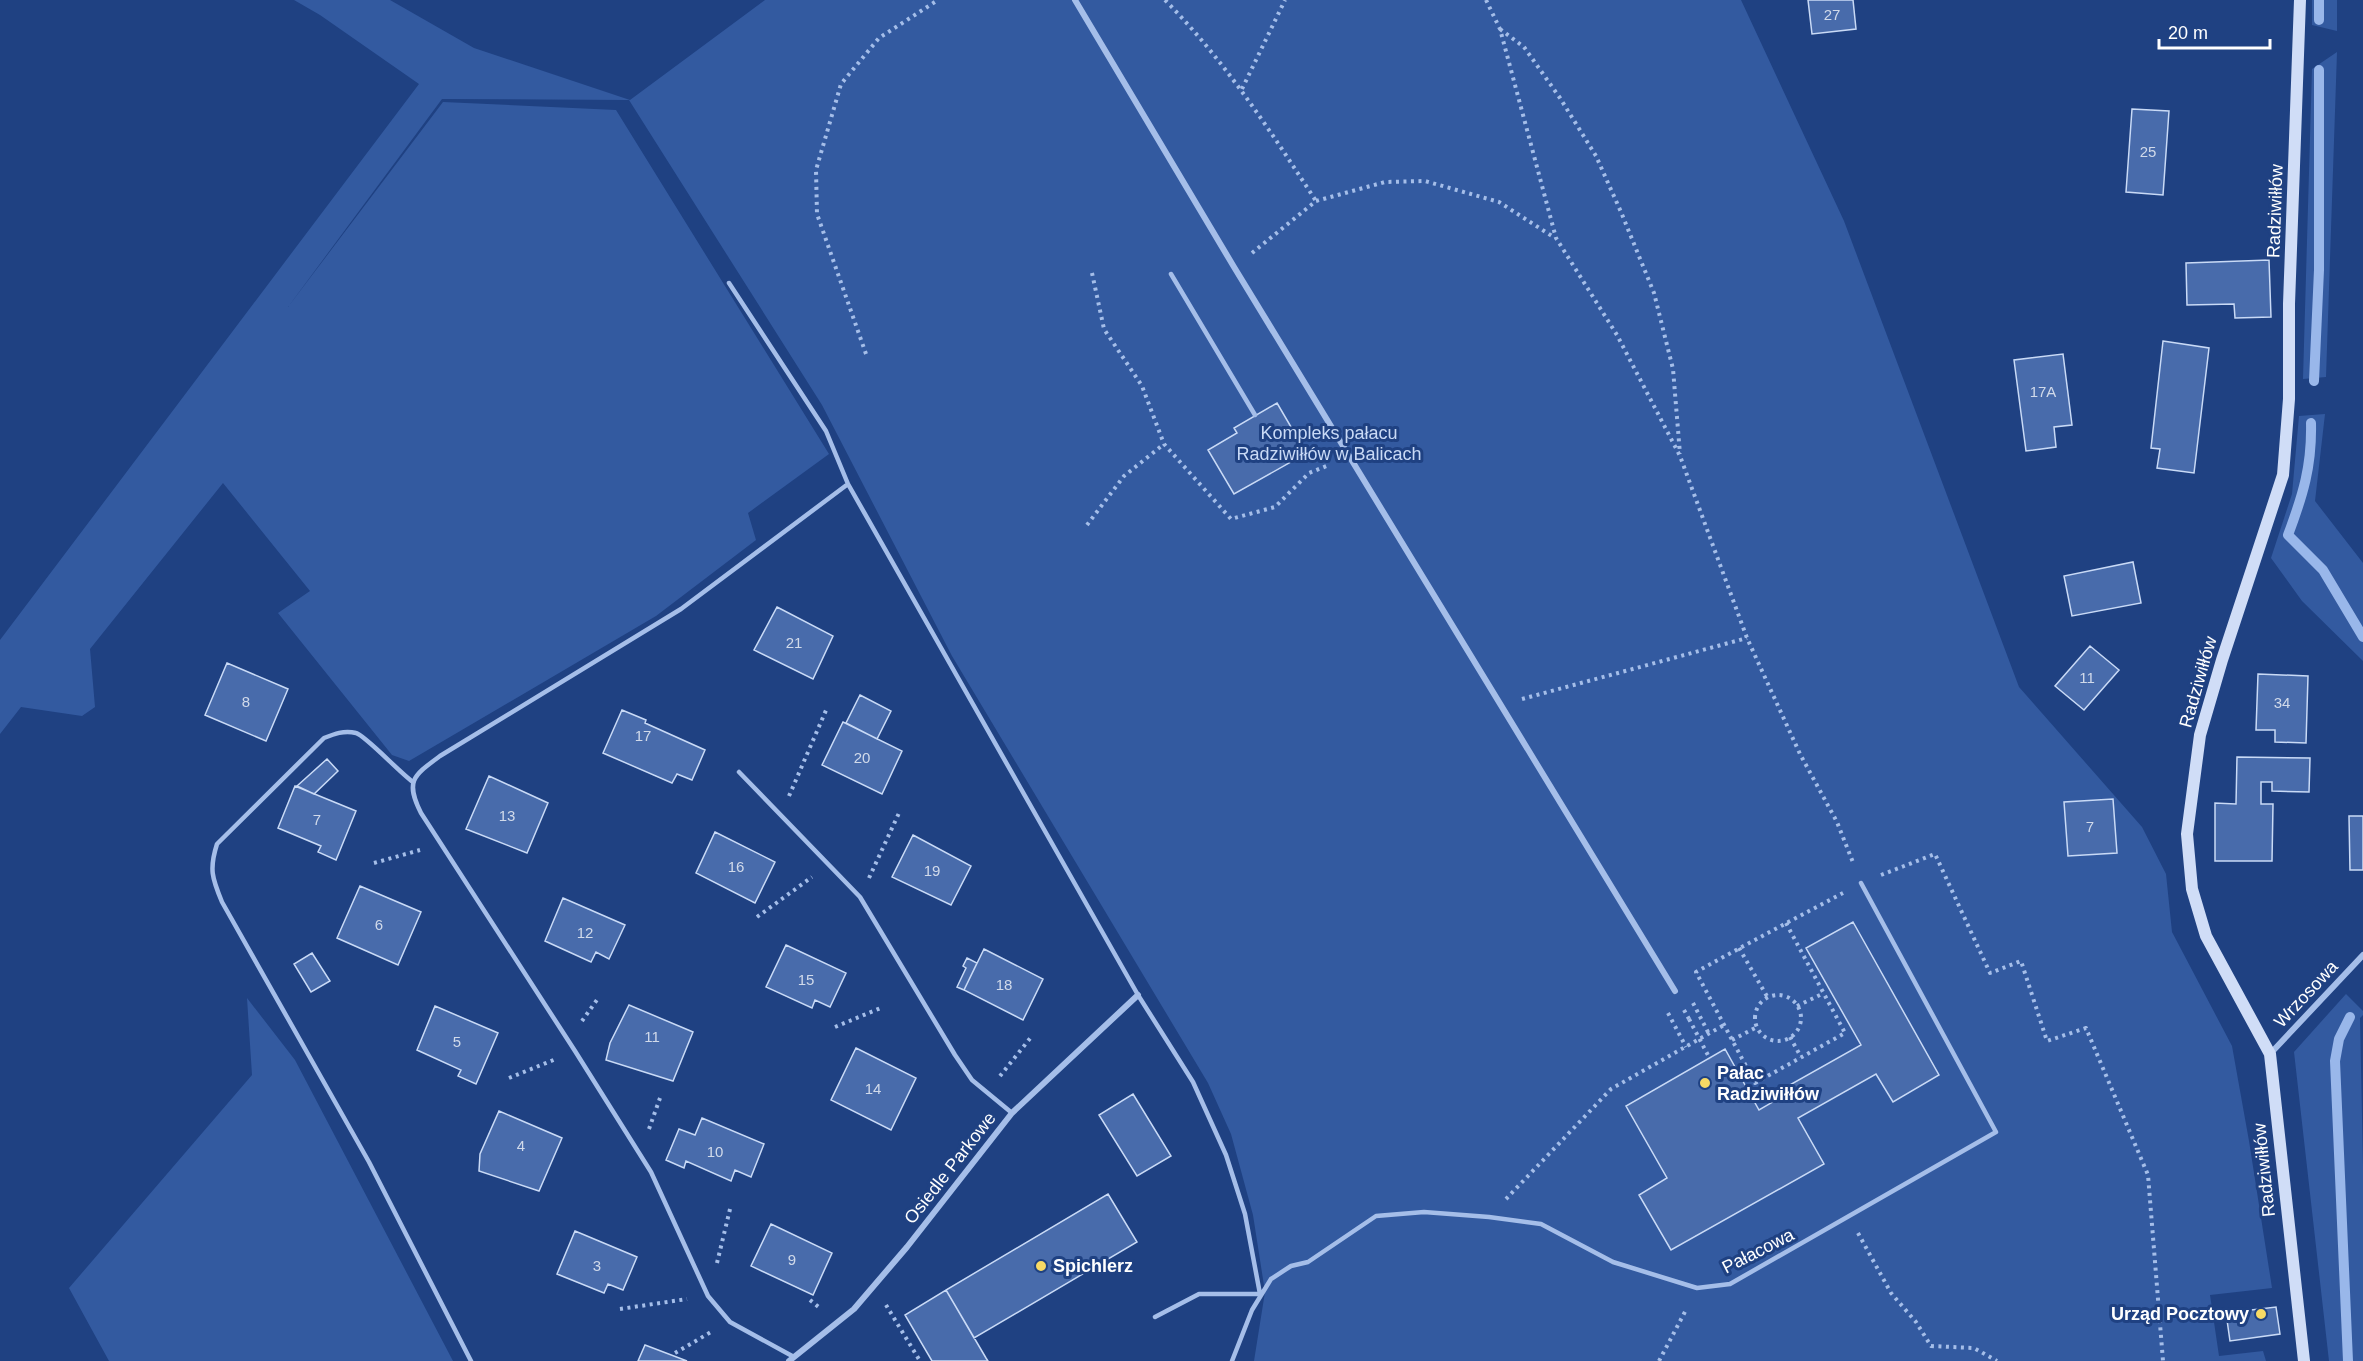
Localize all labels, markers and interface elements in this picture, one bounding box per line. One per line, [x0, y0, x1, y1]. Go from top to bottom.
house number: 27 [1824, 6, 1840, 23]
scale bar [2159, 12, 2270, 50]
text: 20 m [2168, 23, 2208, 43]
house number: 25 [2140, 143, 2156, 160]
street label: Radziwiłłów [2263, 163, 2287, 258]
house number: 17A [2030, 383, 2056, 400]
park label: Kompleks pałacu Radziwiłłów w Balicach [1236, 423, 1422, 464]
street label: Radziwiłłów [2175, 633, 2221, 730]
house number: 21 [786, 634, 802, 651]
house number: 11 [2079, 669, 2095, 686]
house number: 8 [242, 693, 250, 710]
house number: 34 [2274, 694, 2290, 711]
house number: 17 [635, 727, 651, 744]
house number: 20 [854, 749, 870, 766]
house number: 13 [499, 807, 515, 824]
house number: 7 [313, 811, 321, 828]
house number: 7 [2086, 818, 2094, 835]
house number: 16 [728, 858, 744, 875]
house number: 19 [924, 862, 940, 879]
house number: 6 [375, 916, 383, 933]
house number: 12 [577, 924, 593, 941]
street label: Wrzosowa [2270, 956, 2343, 1031]
house number: 15 [798, 971, 814, 988]
house number: 18 [996, 976, 1012, 993]
house number: 11 [644, 1028, 660, 1045]
house number: 5 [453, 1033, 461, 1050]
place label: Pałac Radziwiłłów [1717, 1063, 1820, 1104]
marker: Pałac Radziwiłłów [1698, 1076, 1712, 1090]
house number: 14 [865, 1080, 881, 1097]
street label: Osiedle Parkowe [900, 1108, 1000, 1228]
street label: Radziwiłłów [2249, 1121, 2279, 1218]
house number: 4 [517, 1137, 525, 1154]
house number: 10 [707, 1143, 723, 1160]
street label: Pałacowa [1719, 1224, 1798, 1278]
house number: 9 [788, 1251, 796, 1268]
place label: Spichlerz [1053, 1256, 1133, 1276]
house number: 3 [593, 1257, 601, 1274]
marker: Spichlerz [1034, 1259, 1048, 1273]
place label: Urząd Pocztowy [2111, 1304, 2249, 1324]
marker: Urząd Pocztowy [2254, 1307, 2268, 1321]

